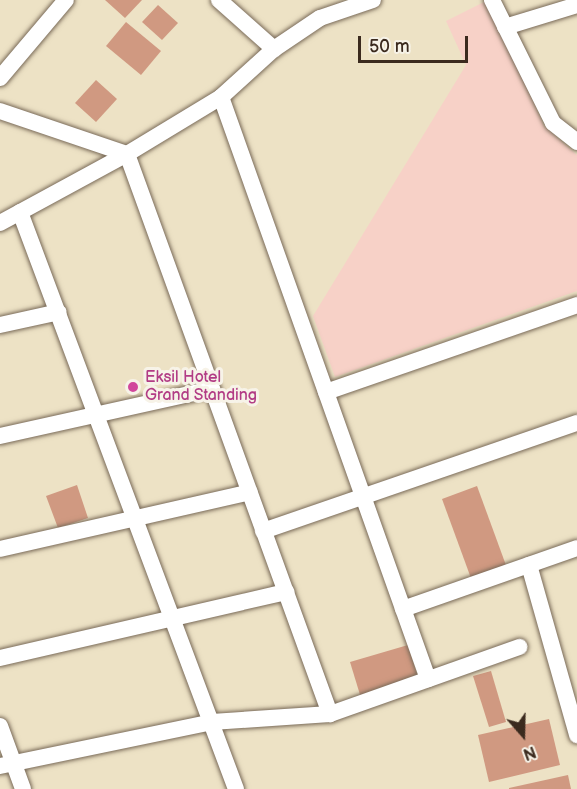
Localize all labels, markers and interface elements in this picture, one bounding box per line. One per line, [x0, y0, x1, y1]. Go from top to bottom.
scale bar [361, 24, 470, 62]
text: 50 m [369, 36, 410, 57]
place label: Eksil Hotel Grand Standing [145, 368, 257, 406]
marker: Eksil Hotel Grand Standing [126, 380, 140, 394]
north arrow [493, 705, 553, 765]
text: N [520, 741, 538, 763]

